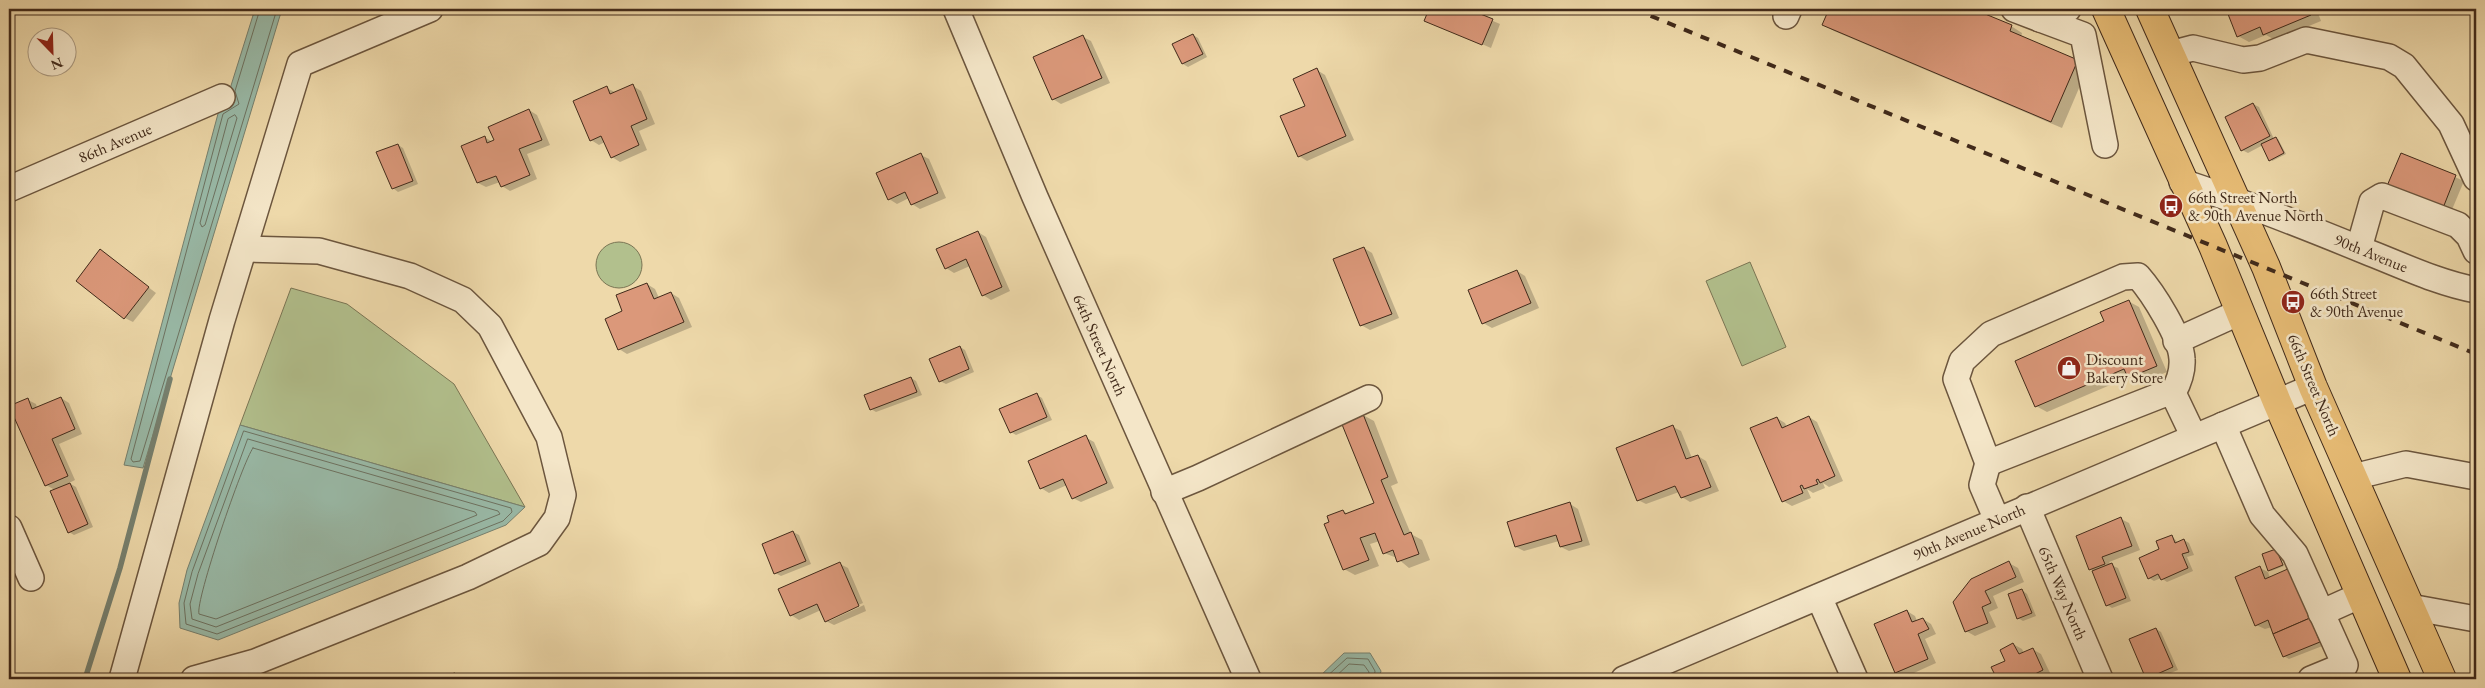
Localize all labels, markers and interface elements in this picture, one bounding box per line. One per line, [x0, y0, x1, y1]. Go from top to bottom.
north arrow [28, 28, 78, 78]
text: N [48, 53, 66, 75]
street label: 86th Avenue [75, 118, 155, 168]
place label: 66th Street North & 90th Avenue North [2188, 187, 2323, 226]
bus stop icon: 66th Street North & 90th Avenue North [2158, 193, 2184, 219]
street label: 90th Avenue [2331, 229, 2411, 277]
place label: 66th Street & 90th Avenue [2310, 283, 2403, 322]
bus stop icon: 66th Street & 90th Avenue [2280, 289, 2306, 315]
street label: 64th Street North [1068, 291, 1132, 399]
street label: 66th Street North [2283, 331, 2345, 439]
place label: Discount Bakery Store [2086, 349, 2163, 388]
shop icon: Discount Bakery Store [2056, 355, 2082, 381]
street label: 90th Avenue North [1910, 499, 2028, 565]
street label: 65th Way North [2034, 543, 2092, 643]

